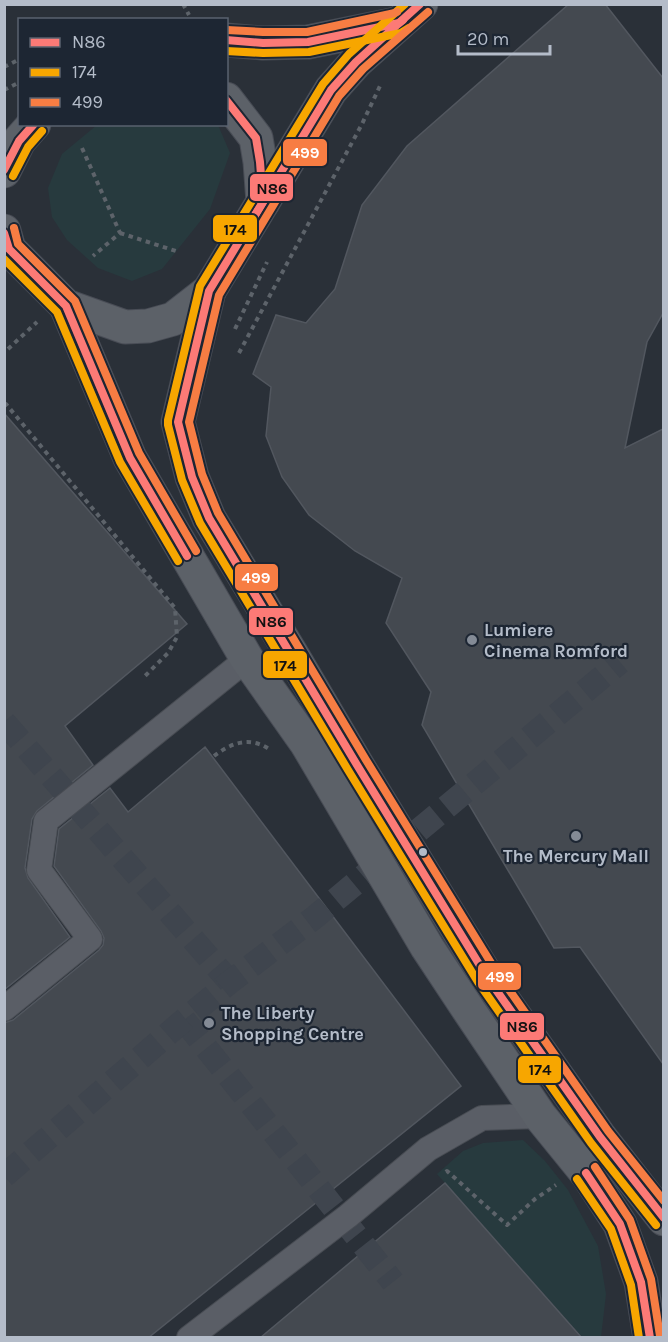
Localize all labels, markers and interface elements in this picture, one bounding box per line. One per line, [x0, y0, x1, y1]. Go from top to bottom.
legend [18, 18, 228, 126]
scale bar [458, 18, 550, 56]
text: 20 m [467, 28, 509, 50]
text: N86 [72, 31, 106, 53]
text: 174 [72, 61, 96, 83]
text: 499 [72, 91, 103, 113]
line badge: 499 [282, 138, 328, 167]
text: 499 [290, 143, 320, 162]
line badge: N86 [249, 173, 294, 202]
text: N86 [256, 179, 288, 198]
line badge: 174 [212, 214, 258, 243]
text: 174 [223, 220, 247, 239]
line badge: 499 [234, 563, 279, 592]
text: 499 [241, 568, 271, 587]
line badge: N86 [248, 607, 294, 636]
text: N86 [255, 612, 287, 631]
place label: Lumiere Cinema Romford [484, 619, 628, 662]
marker: Lumiere Cinema Romford [465, 633, 479, 647]
line badge: 174 [262, 650, 308, 679]
text: 174 [273, 656, 297, 675]
marker: The Mercury Mall [569, 829, 583, 843]
place label: The Mercury Mall [503, 845, 649, 867]
unlabelled marker [417, 846, 429, 858]
line badge: 499 [477, 962, 522, 991]
text: 499 [485, 967, 515, 986]
place label: The Liberty Shopping Centre [221, 1002, 364, 1045]
line badge: N86 [499, 1012, 545, 1041]
marker: The Liberty Shopping Centre [202, 1016, 216, 1030]
text: N86 [506, 1017, 538, 1036]
line badge: 174 [517, 1055, 562, 1084]
text: 174 [528, 1060, 552, 1079]

